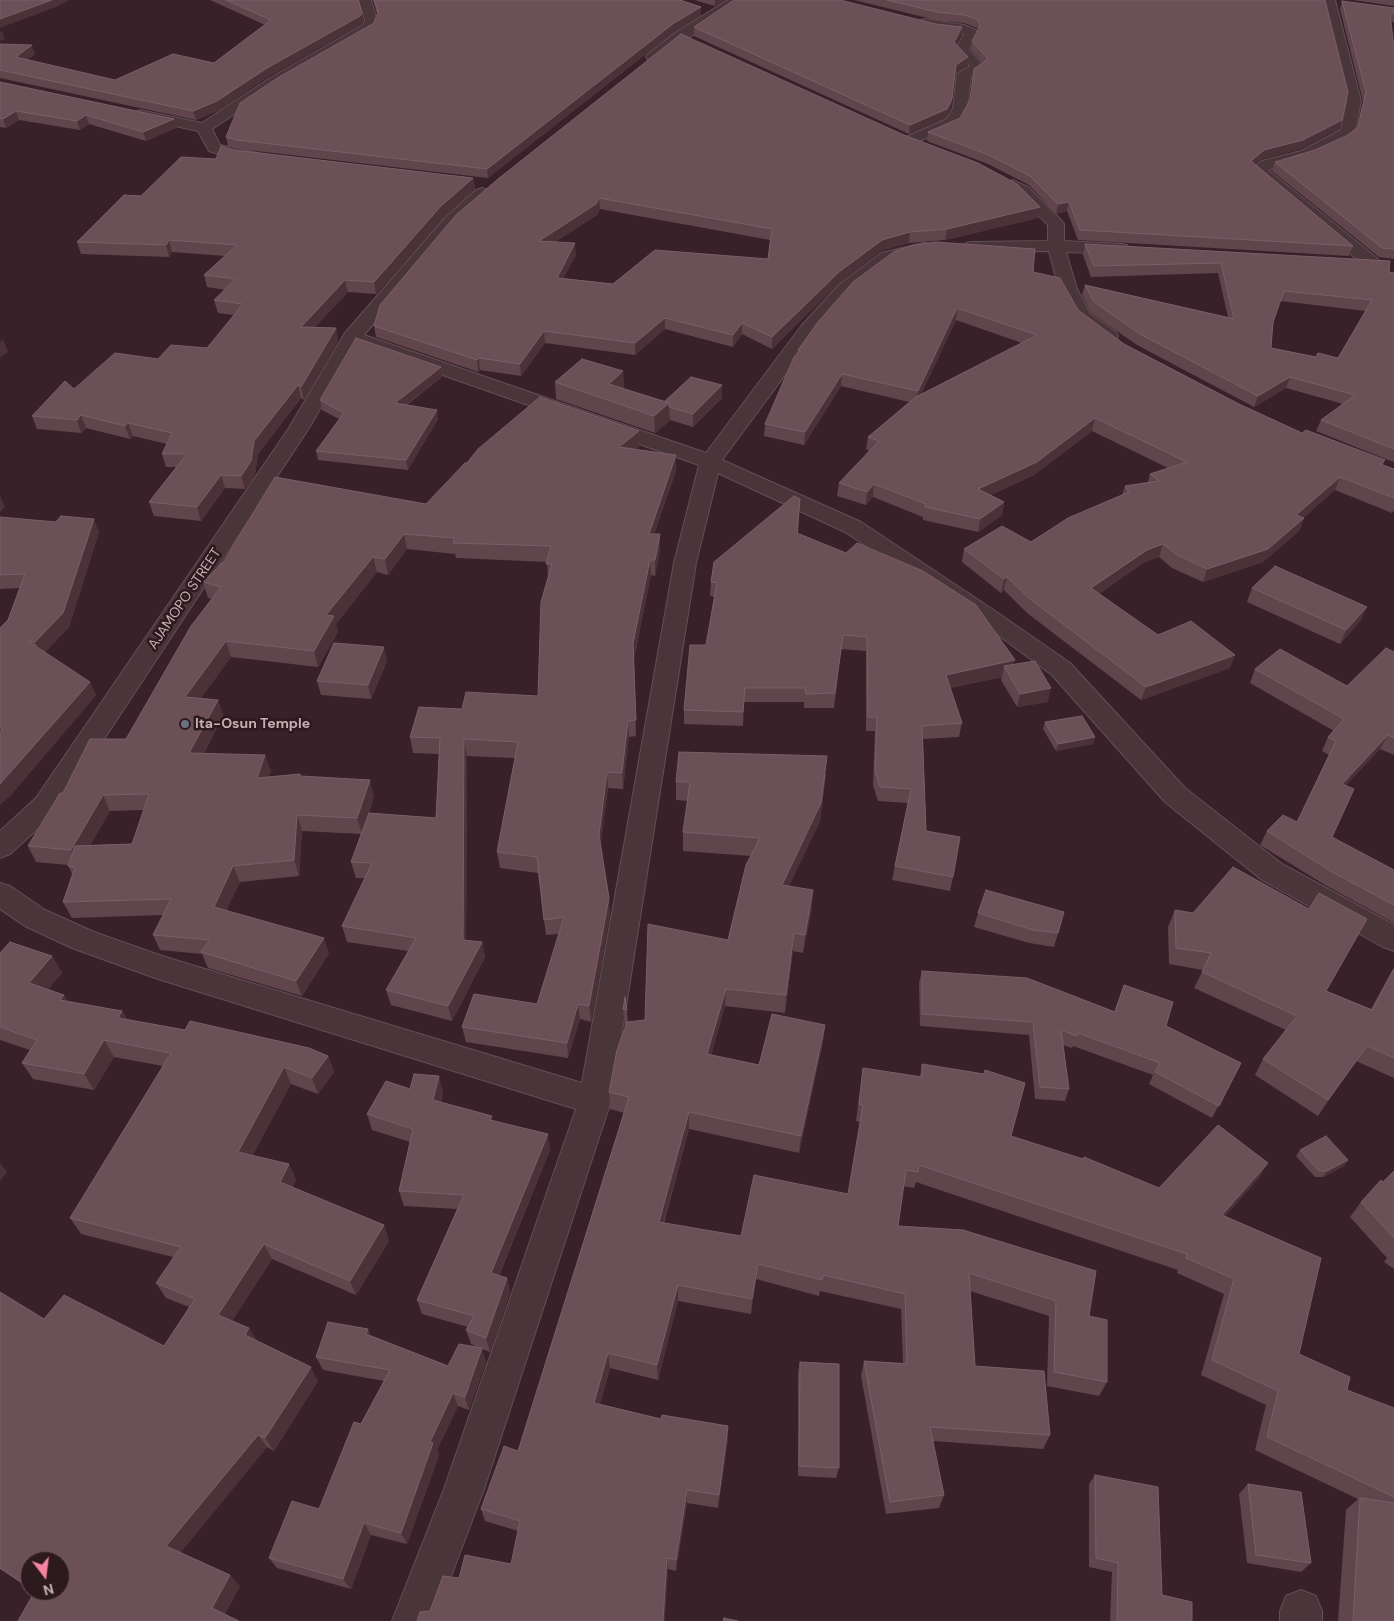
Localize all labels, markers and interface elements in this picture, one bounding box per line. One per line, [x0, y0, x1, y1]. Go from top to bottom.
street label: AJAMOPO STREET [145, 545, 225, 653]
place label: Ita-Osun Temple [195, 716, 310, 732]
marker: Ita-Osun Temple [179, 718, 191, 730]
north arrow [20, 1551, 70, 1601]
text: N [41, 1580, 56, 1600]

